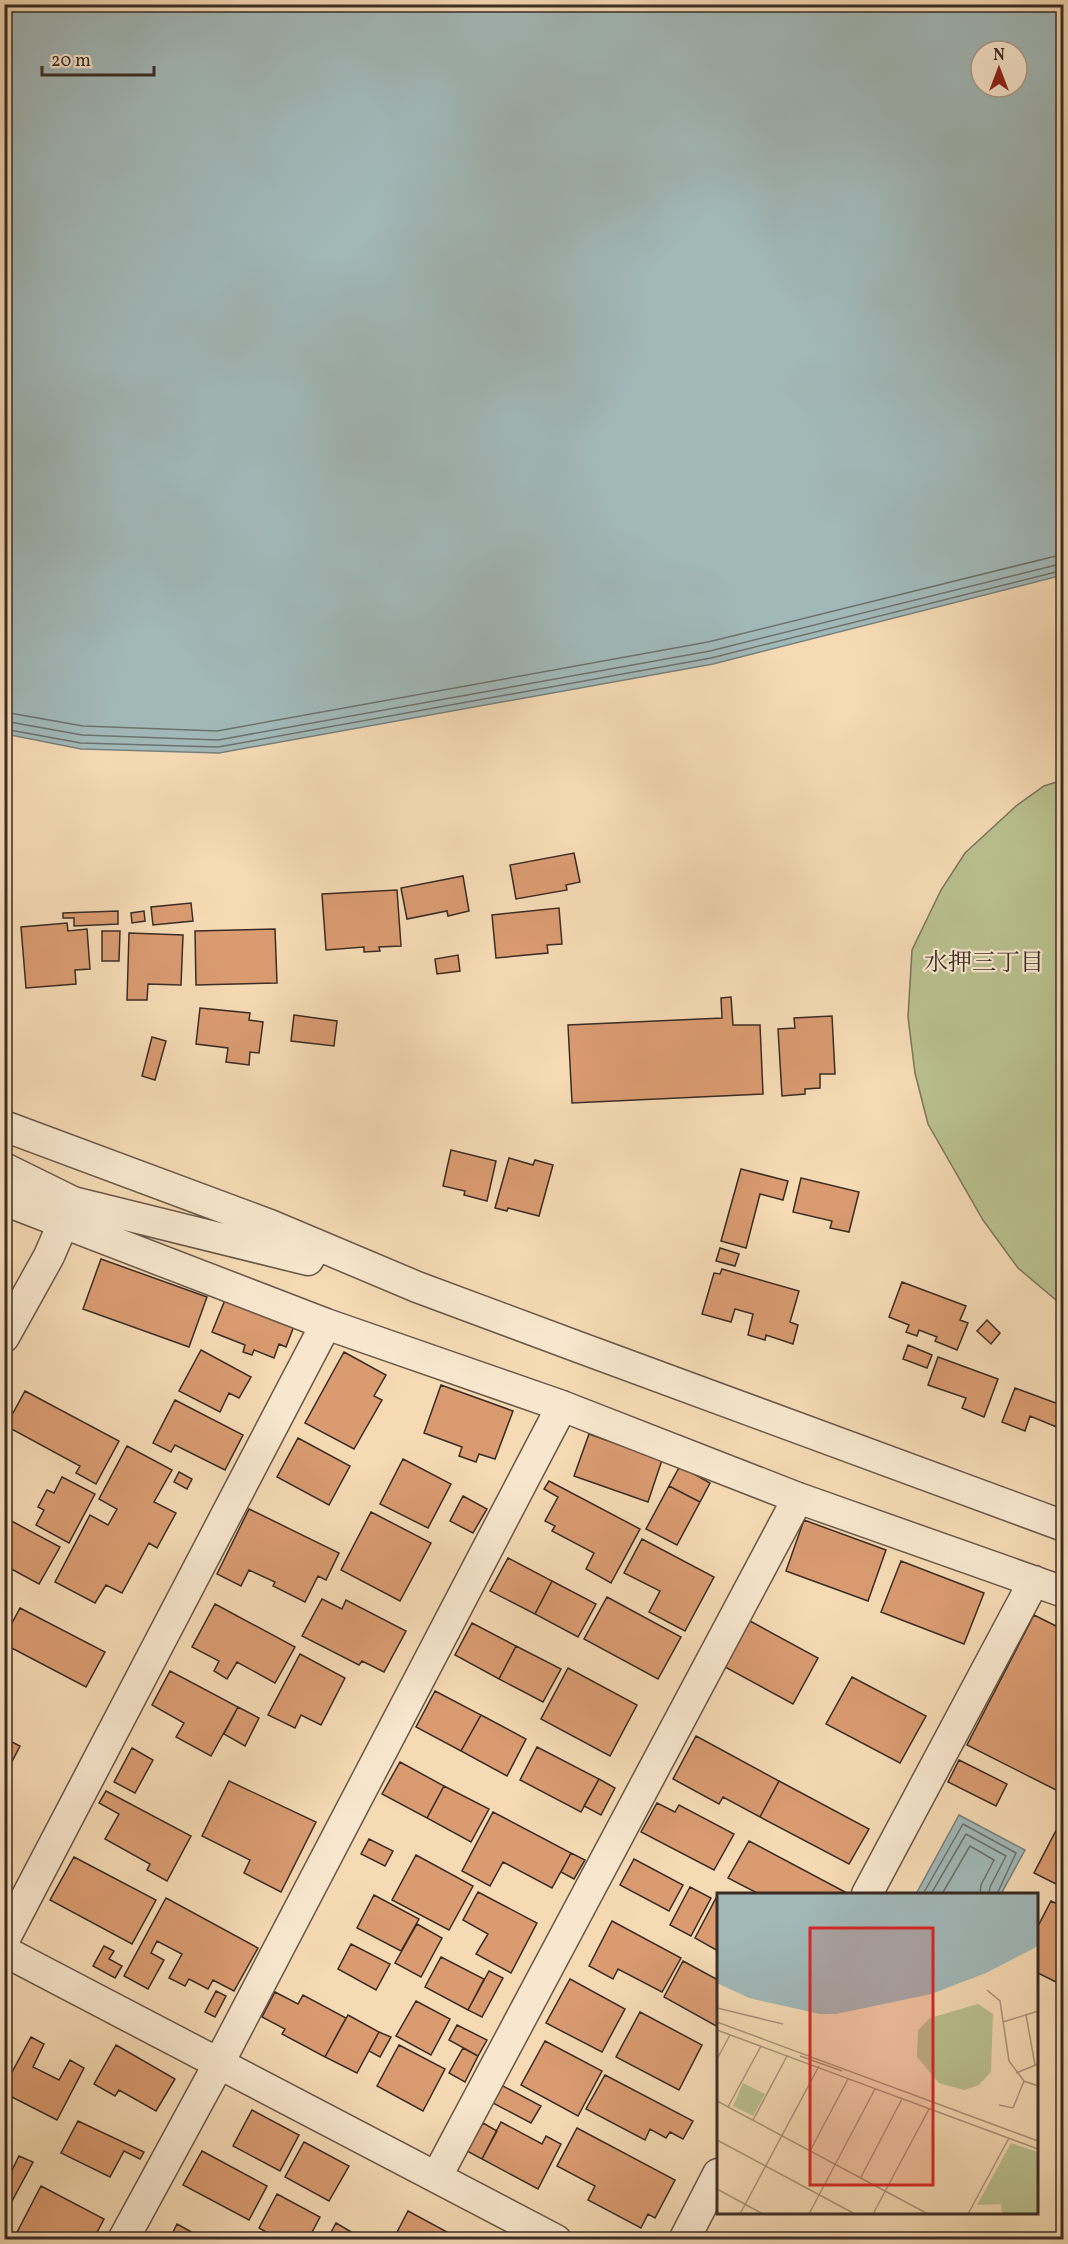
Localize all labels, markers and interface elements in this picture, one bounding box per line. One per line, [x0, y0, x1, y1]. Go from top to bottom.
scale bar [42, 39, 154, 77]
north arrow [969, 39, 1029, 99]
text: N [993, 45, 1005, 67]
text: 20 m [51, 49, 91, 74]
district label: 水押三丁目 [924, 947, 1044, 981]
inset map [717, 1893, 1038, 2214]

